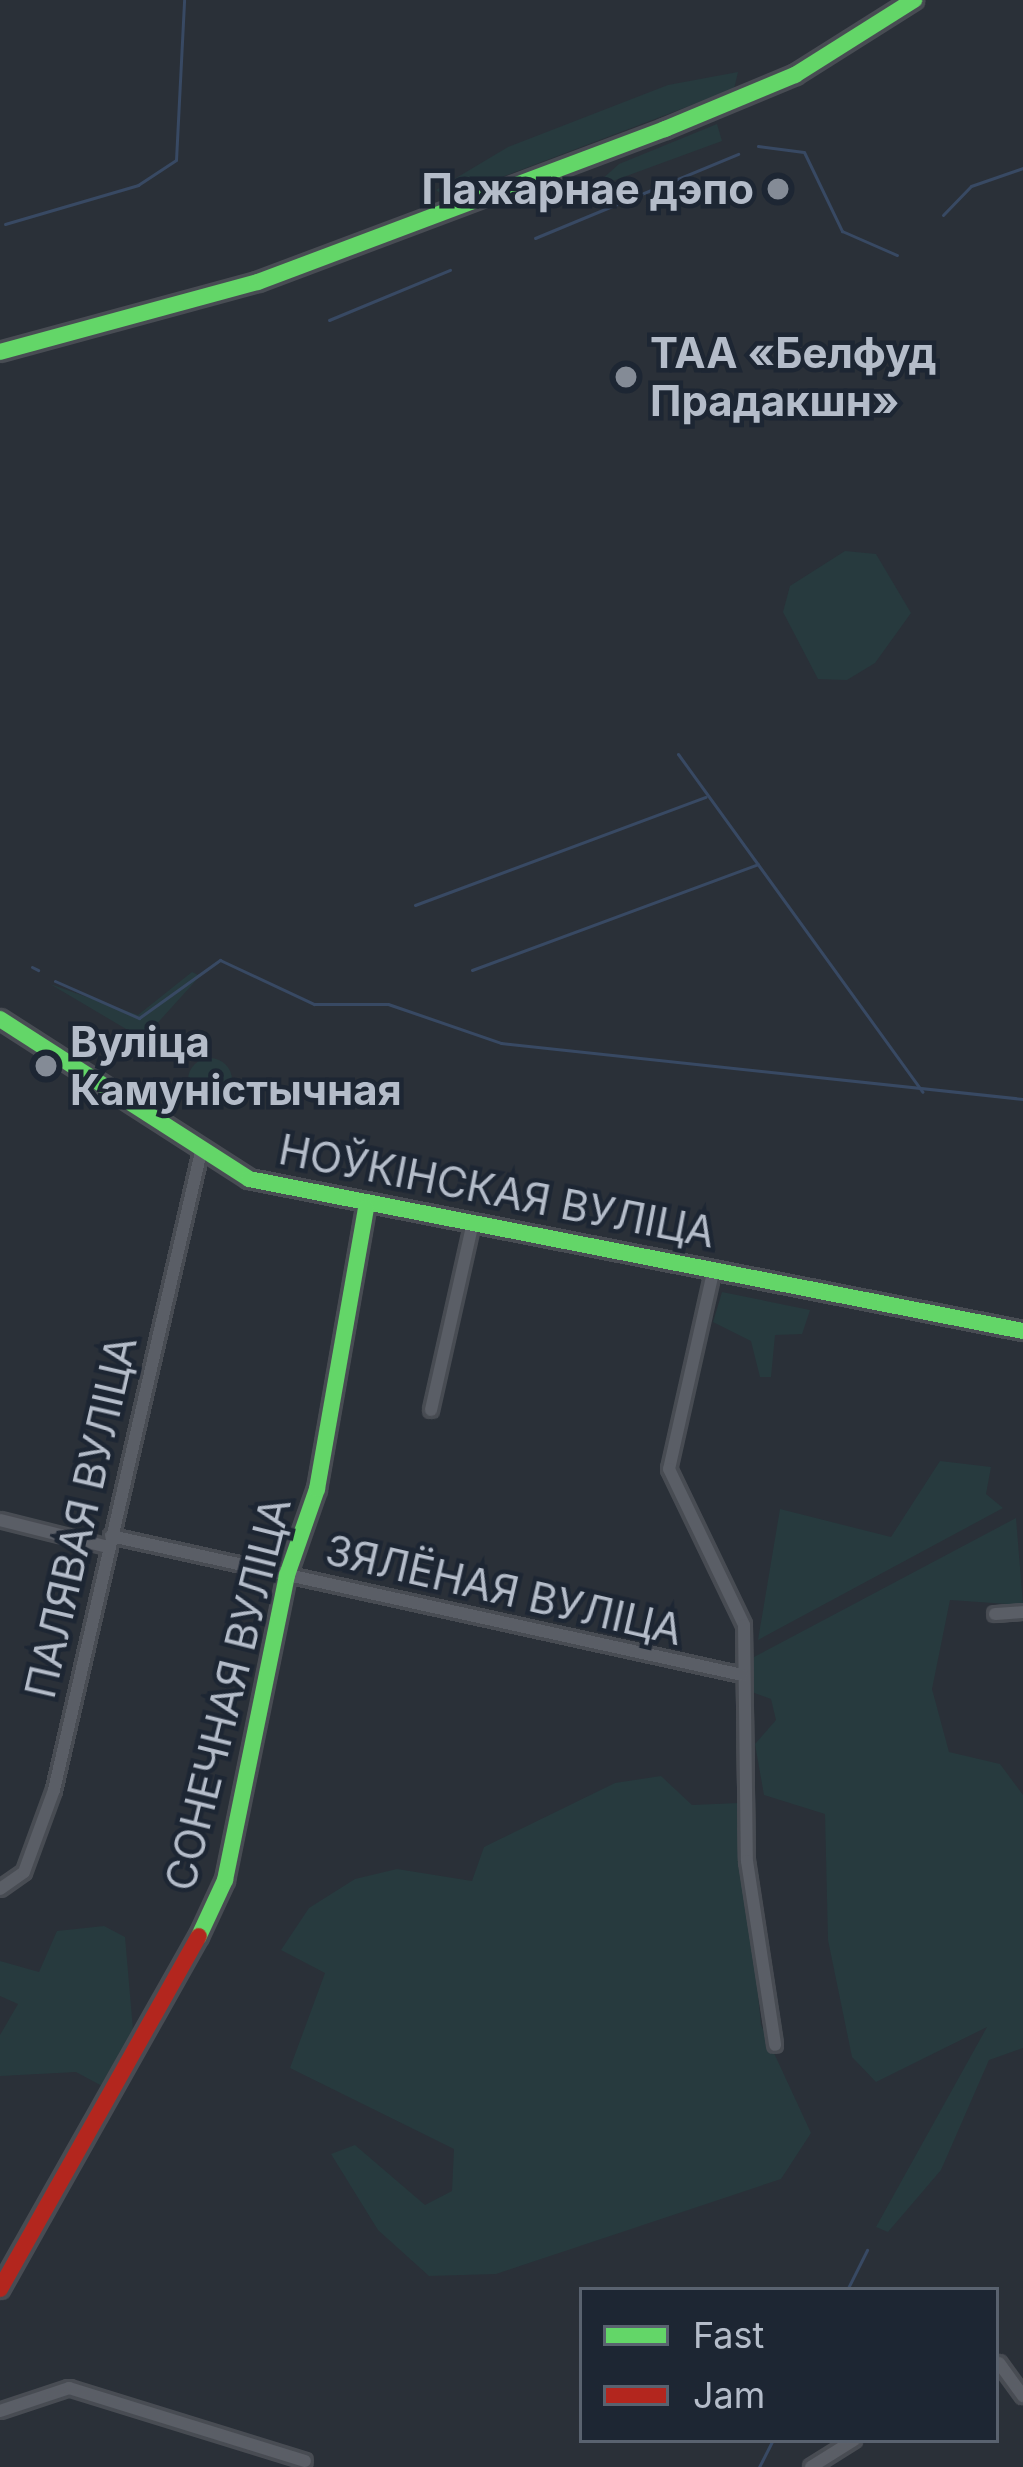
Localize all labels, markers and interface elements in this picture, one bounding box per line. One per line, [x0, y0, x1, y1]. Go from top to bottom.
place label: Пажарнае дэпо [421, 164, 754, 214]
marker: Пажарнае дэпо [765, 176, 791, 202]
place label: ТАА «Белфуд Прадакшн» [650, 328, 937, 427]
marker: ТАА «Белфуд Прадакшн» [613, 364, 639, 390]
place label: Вуліца Камуністычная [70, 1017, 402, 1116]
marker: Вуліца Камуністычная [33, 1053, 59, 1079]
street label: НОЎКІНСКАЯ ВУЛІЦА [275, 1124, 719, 1258]
street label: ПАЛЯВАЯ ВУЛІЦА [15, 1331, 147, 1703]
street label: СОНЕЧНАЯ ВУЛІЦА [155, 1492, 301, 1896]
street label: ЗЯЛЁНАЯ ВУЛІЦА [321, 1524, 687, 1656]
legend [579, 2287, 999, 2443]
text: Fast [693, 2313, 764, 2357]
text: Jam [693, 2373, 765, 2417]

